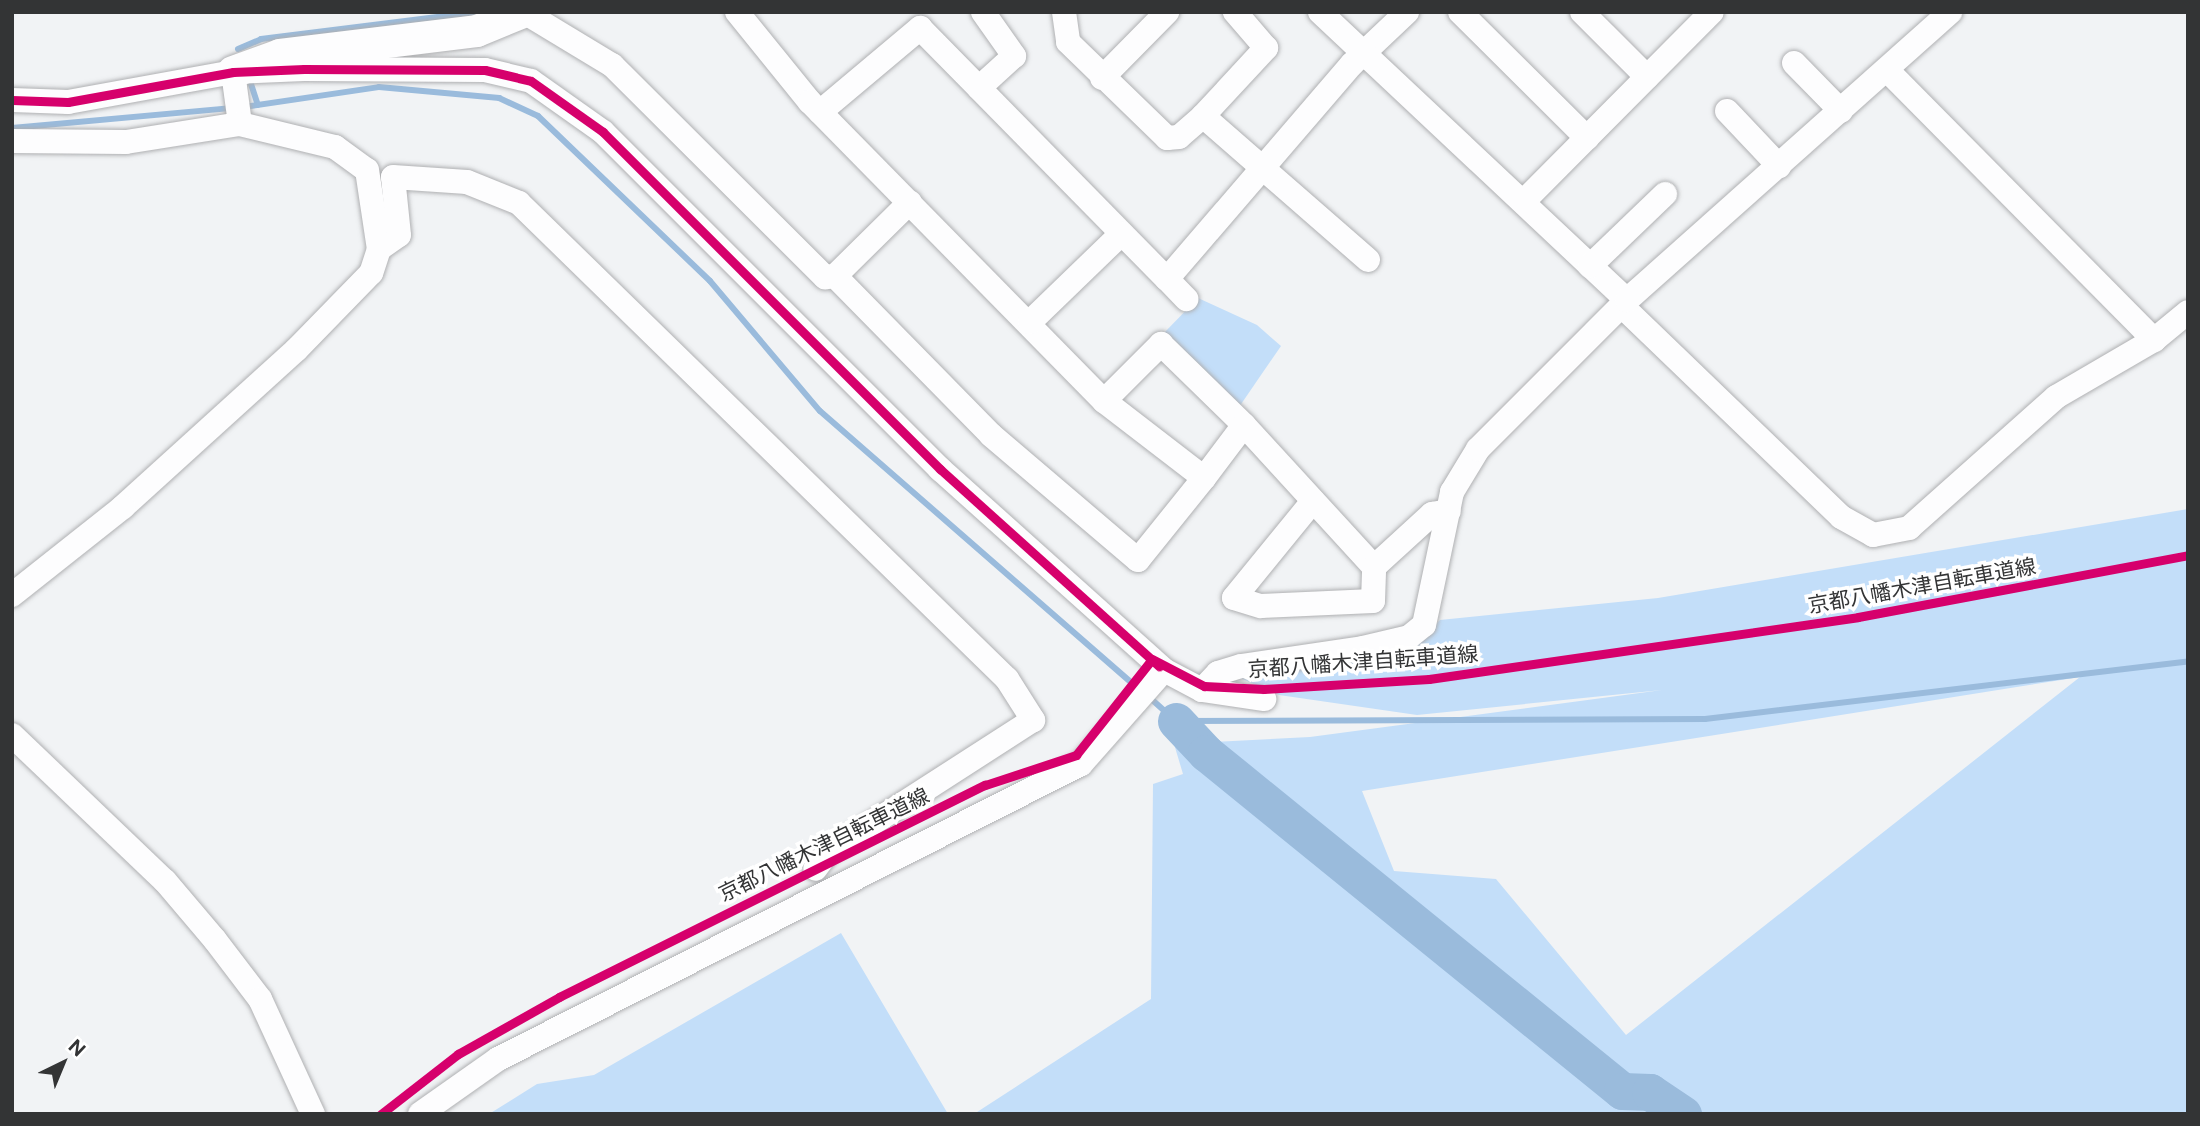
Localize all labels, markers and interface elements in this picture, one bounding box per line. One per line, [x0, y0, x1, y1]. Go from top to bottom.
street label: 京都八幡木津自転車道線 [1806, 554, 2038, 618]
street label: 京都八幡木津自転車道線 [1247, 641, 1479, 683]
street label: 京都八幡木津自転車道線 [715, 783, 933, 907]
north arrow [28, 1028, 98, 1098]
text: N [64, 1035, 90, 1061]

